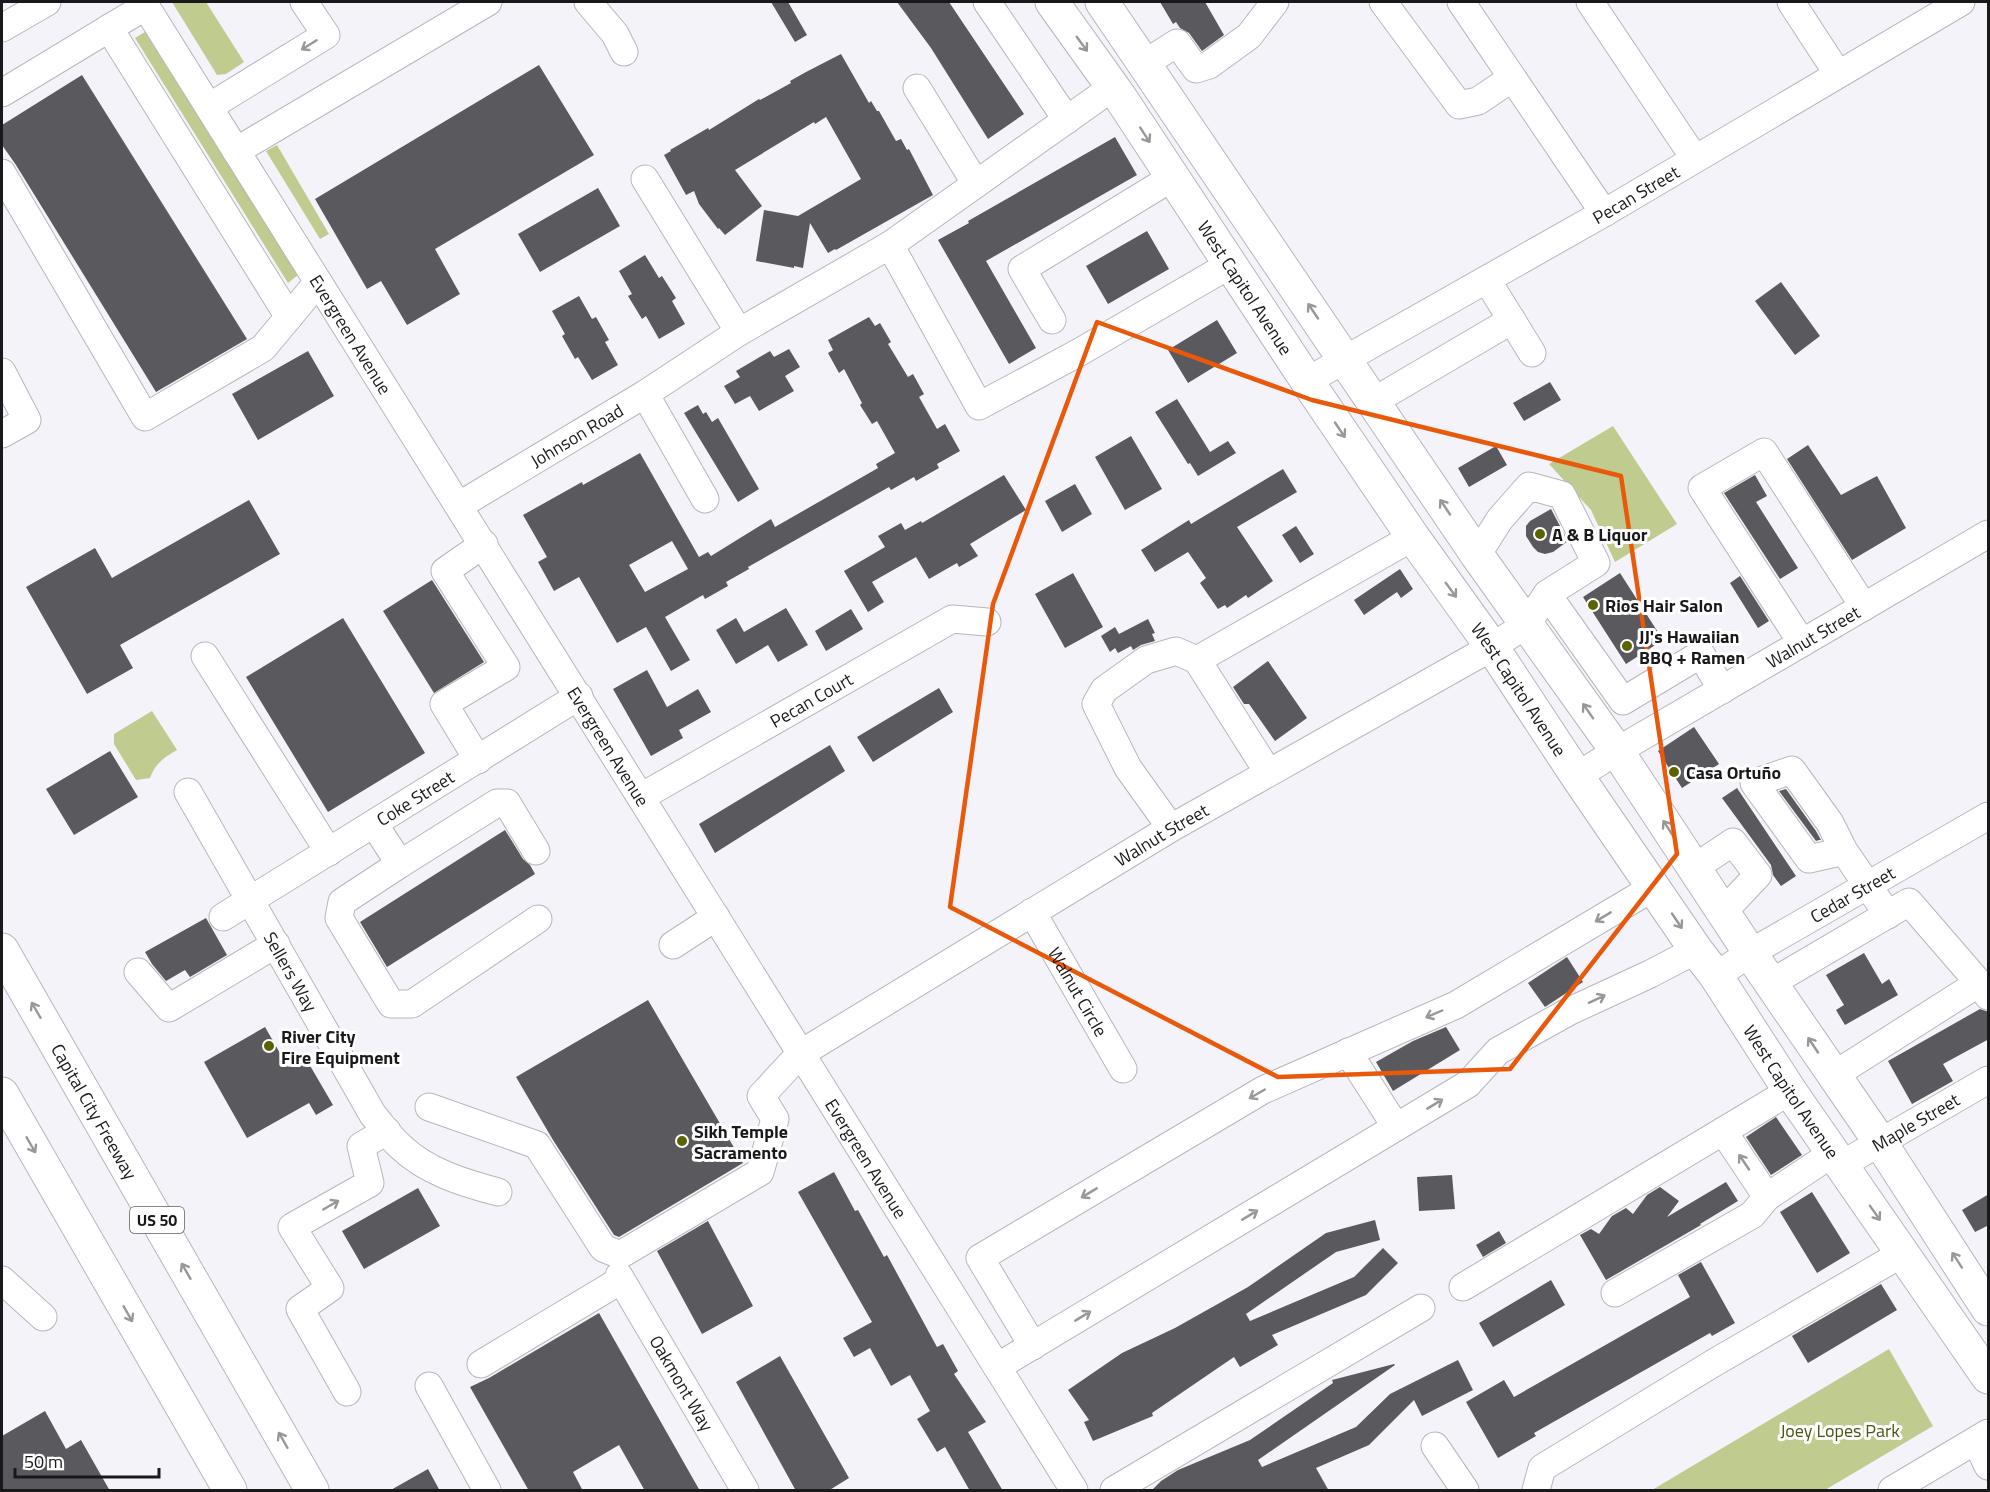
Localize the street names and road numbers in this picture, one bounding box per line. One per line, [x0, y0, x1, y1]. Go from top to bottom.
street label: Pecan Street [1587, 158, 1685, 230]
street label: West Capitol Avenue [1191, 215, 1300, 360]
street label: Evergreen Avenue [303, 269, 399, 400]
street label: Johnson Road [525, 397, 628, 473]
street label: Walnut Street [1761, 598, 1865, 675]
street label: West Capitol Avenue [1465, 616, 1574, 761]
street label: Pecan Court [765, 665, 858, 734]
street label: Evergreen Avenue [561, 681, 656, 812]
street label: Coke Street [371, 763, 460, 832]
street label: Walnut Street [1109, 796, 1214, 873]
street label: Cedar Street [1805, 859, 1900, 929]
street label: Sellers Way [257, 927, 325, 1017]
street label: Walnut Circle [1042, 942, 1115, 1041]
street label: West Capitol Avenue [1737, 1019, 1846, 1164]
street label: Capital City Freeway [45, 1038, 145, 1185]
street label: Maple Street [1867, 1086, 1965, 1158]
street label: Evergreen Avenue [819, 1093, 914, 1224]
road number: US 50 [130, 1207, 184, 1233]
street label: Oakmont Way [643, 1330, 721, 1436]

